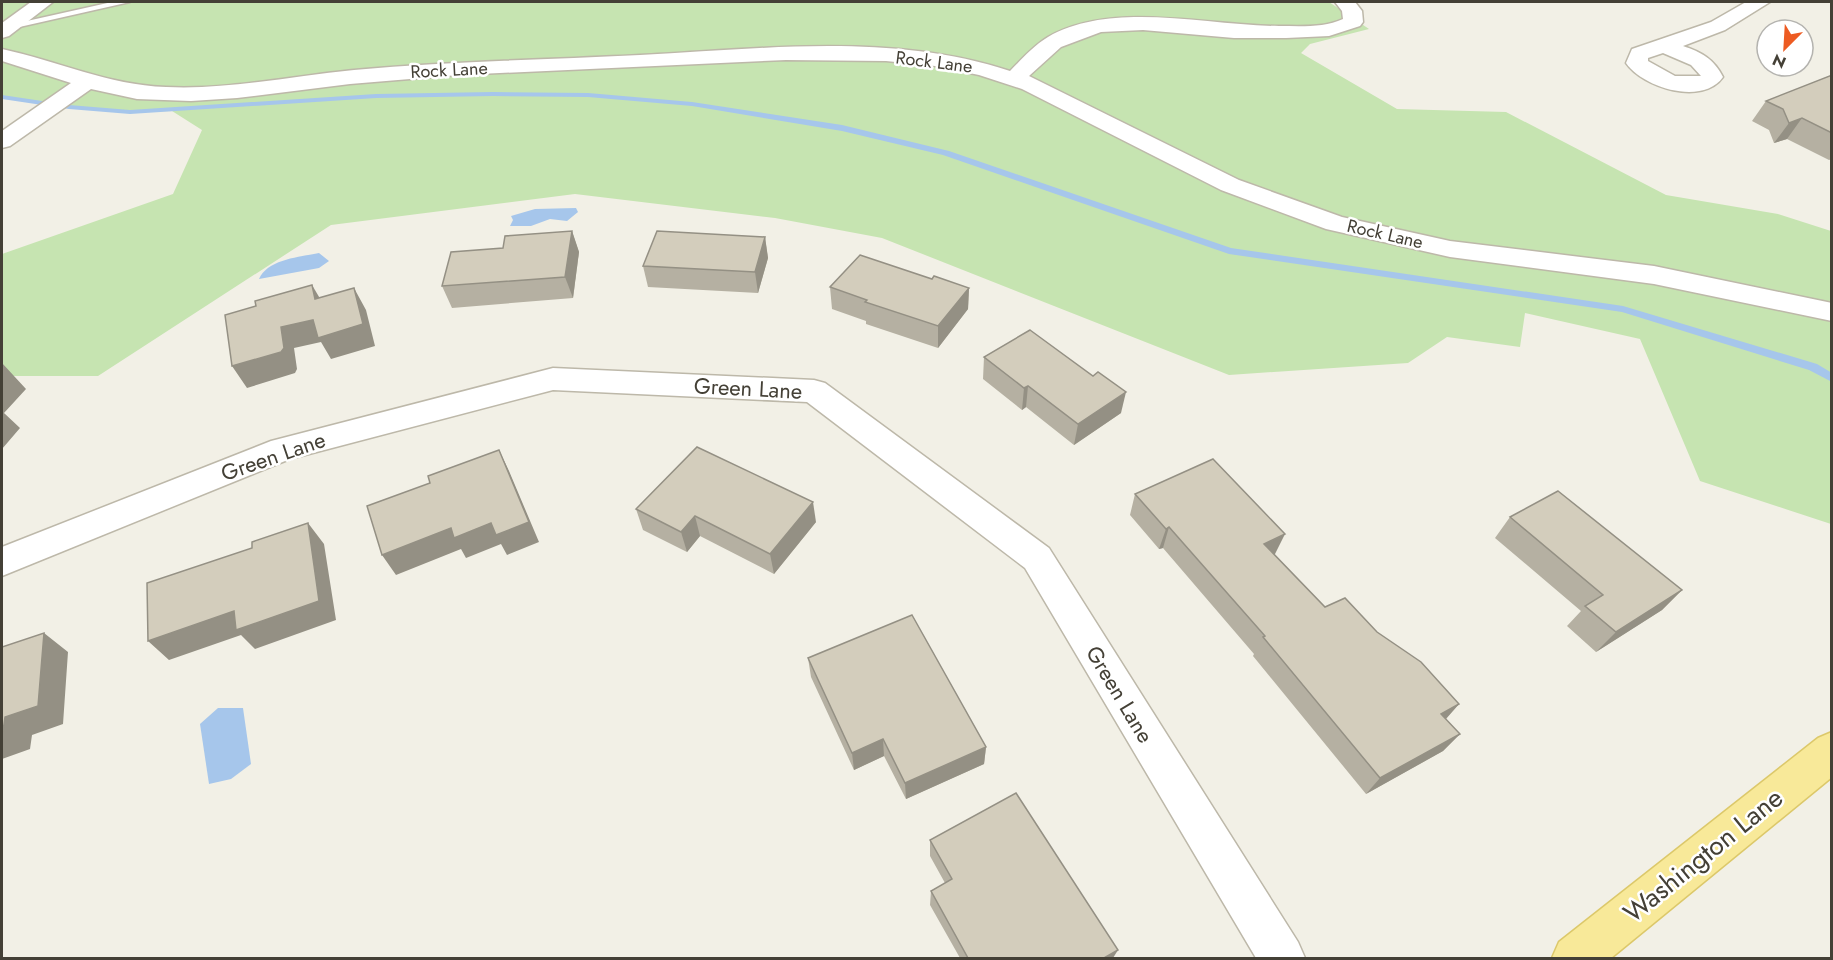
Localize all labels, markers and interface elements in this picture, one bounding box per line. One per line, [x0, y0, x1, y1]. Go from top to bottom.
north arrow [1755, 18, 1815, 78]
street label: Rock Lane [894, 44, 974, 80]
text: N [1769, 48, 1790, 74]
street label: Rock Lane [410, 55, 488, 85]
street label: Rock Lane [1344, 213, 1426, 255]
street label: Green Lane [693, 369, 803, 407]
street label: Green Lane [217, 423, 329, 489]
street label: Green Lane [1078, 639, 1162, 749]
street label: Washington Lane [1615, 778, 1791, 932]

